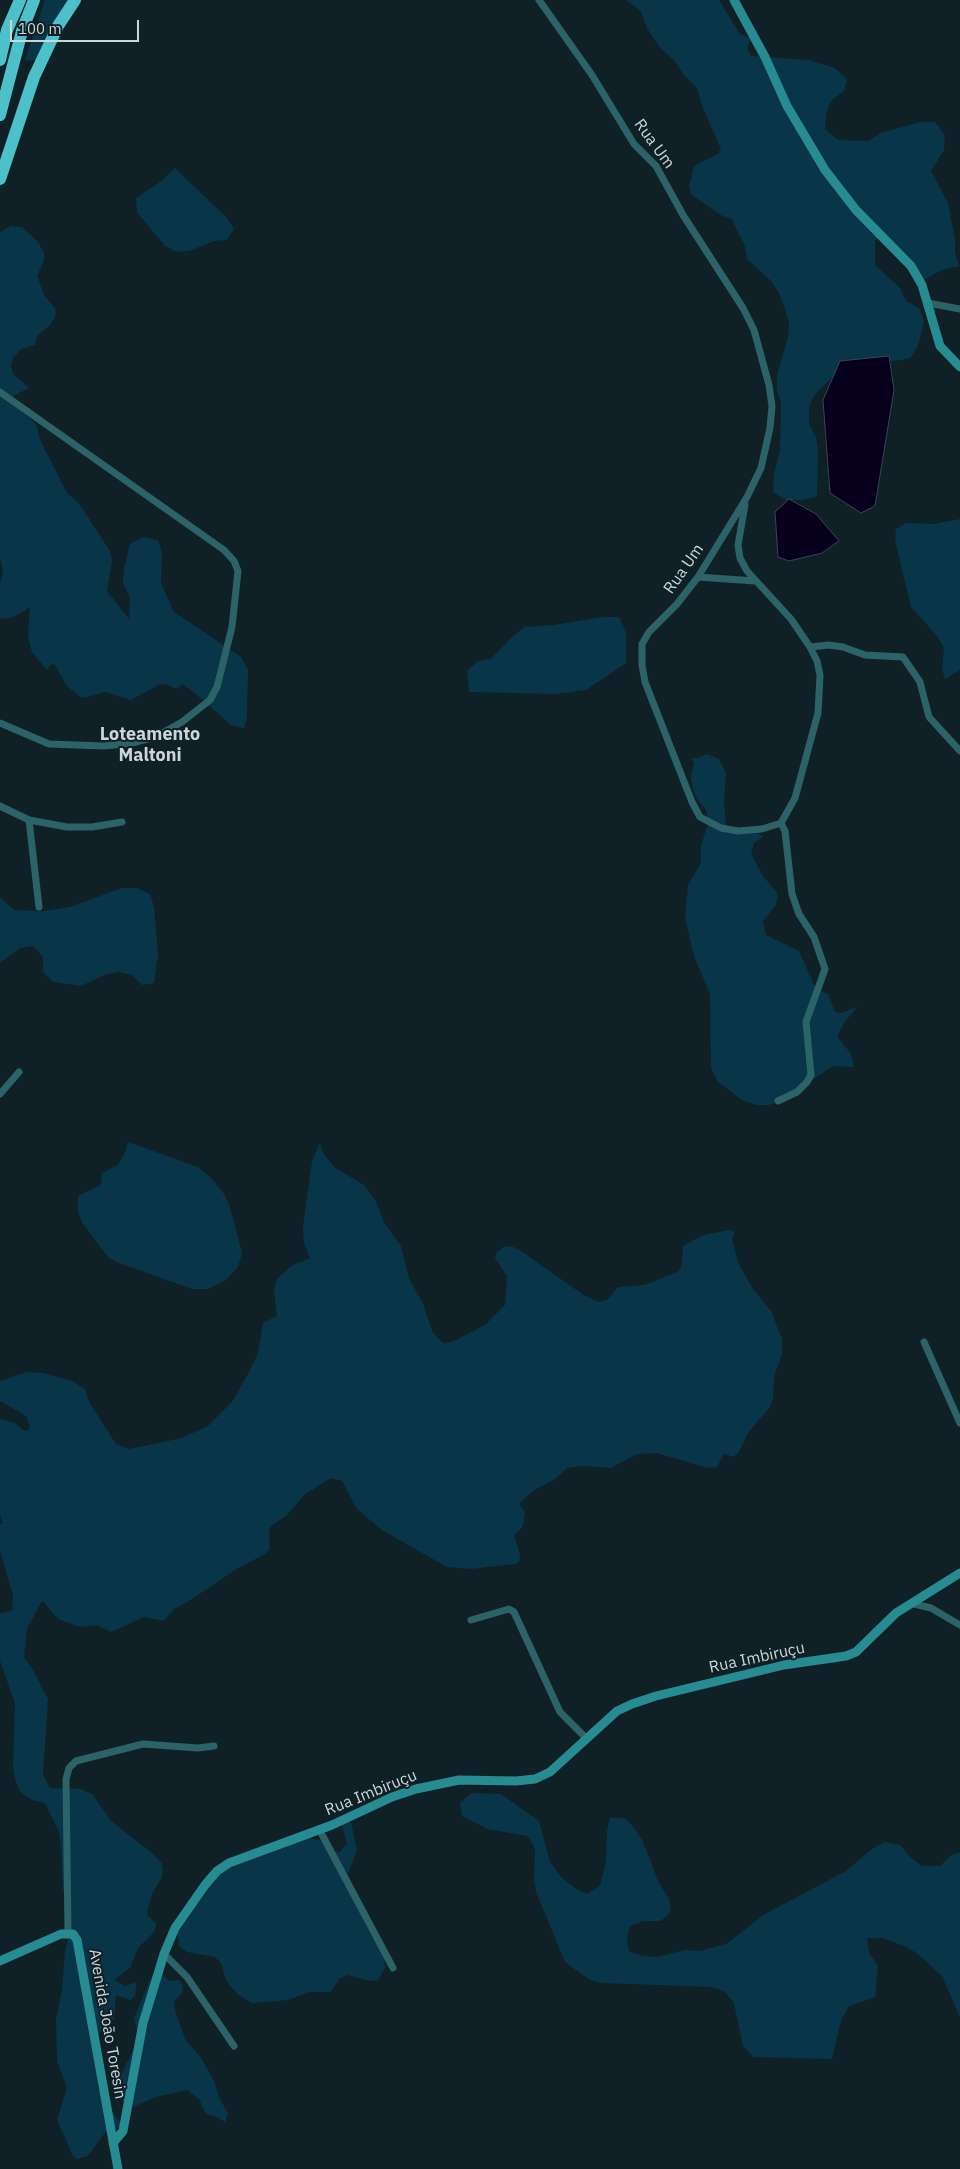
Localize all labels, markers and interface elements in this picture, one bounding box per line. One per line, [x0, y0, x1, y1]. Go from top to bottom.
scale bar [12, 10, 141, 42]
text: 100 m [18, 19, 62, 38]
street label: Rua Um [630, 116, 678, 172]
street label: Rua Um [660, 540, 708, 598]
district label: Loteamento Maltoni [100, 724, 200, 766]
street label: Rua Imbiruçu [707, 1638, 807, 1678]
street label: Rua Imbiruçu [322, 1766, 420, 1820]
street label: Avenida João Toresin [84, 1947, 130, 2101]

